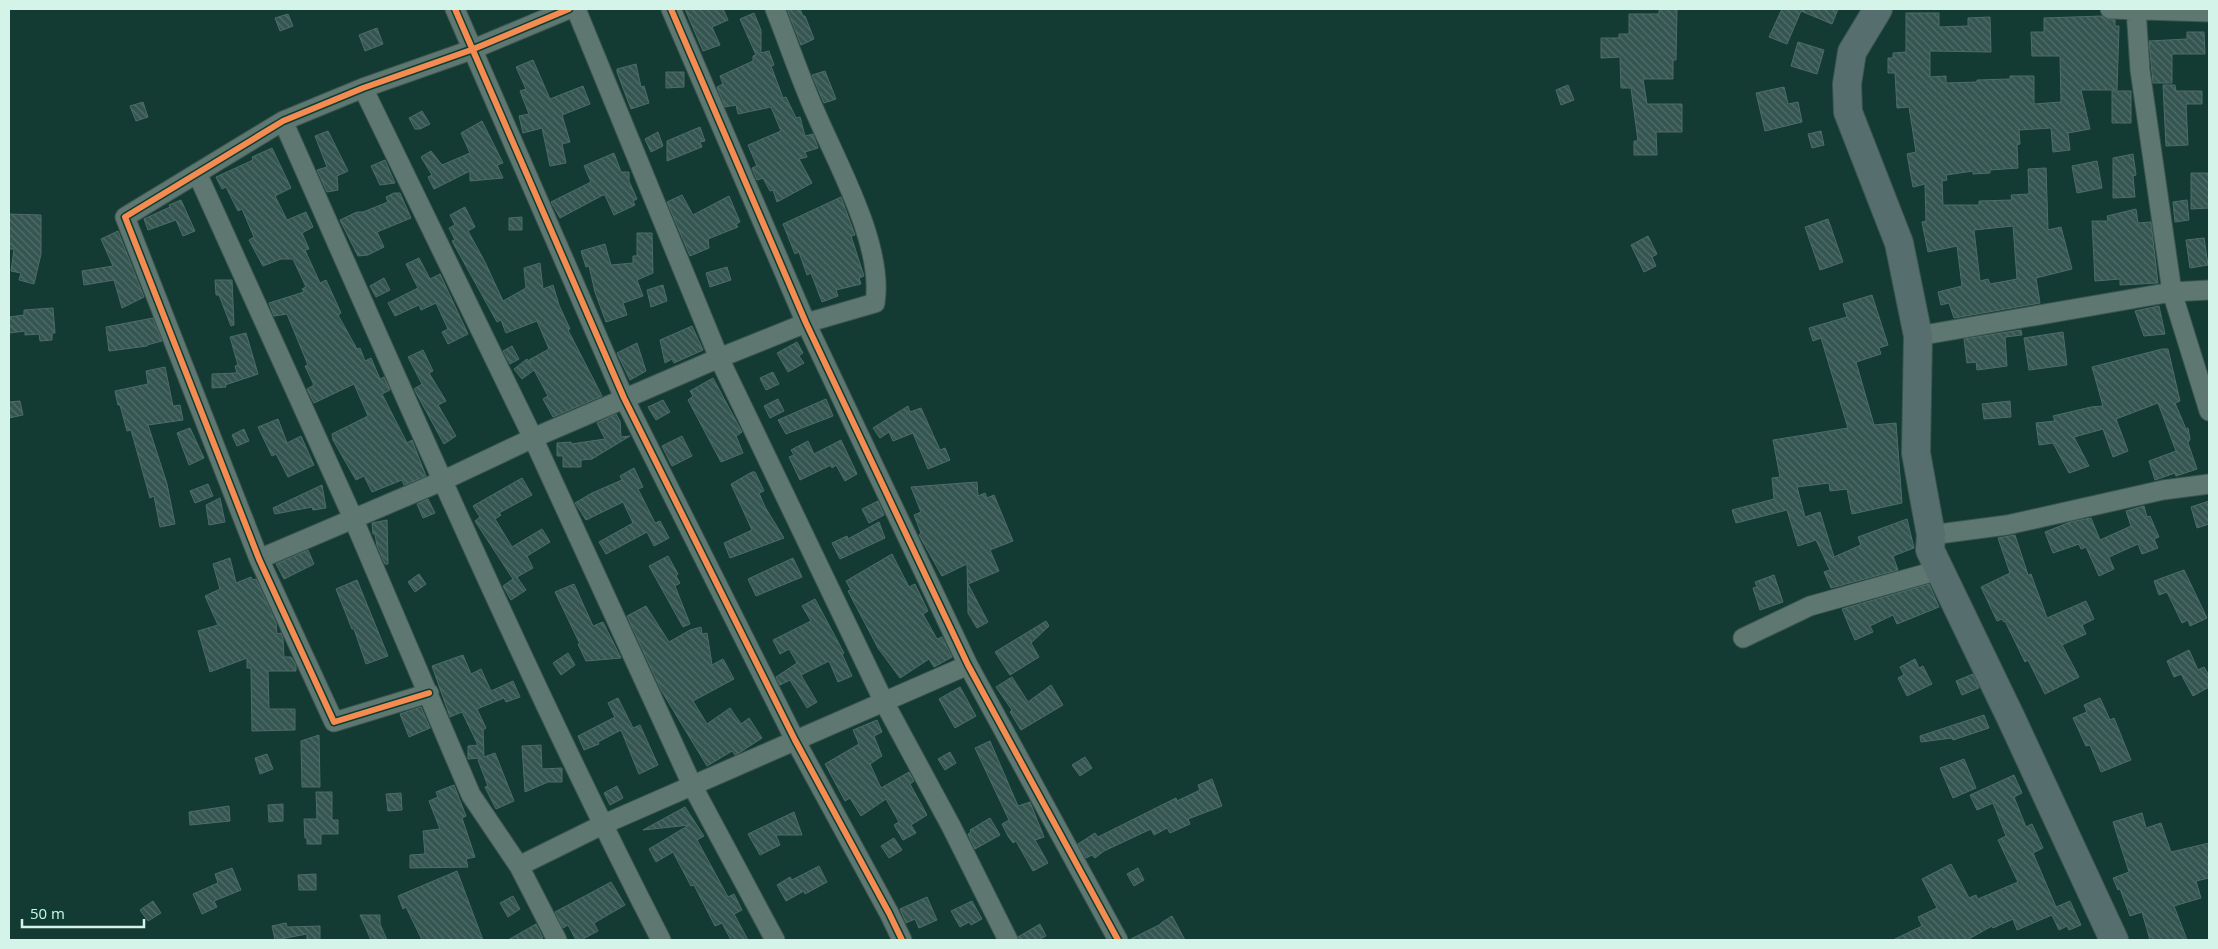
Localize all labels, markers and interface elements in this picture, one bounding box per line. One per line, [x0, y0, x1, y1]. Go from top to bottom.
scale bar [22, 896, 145, 928]
text: 50 m [30, 903, 65, 923]

